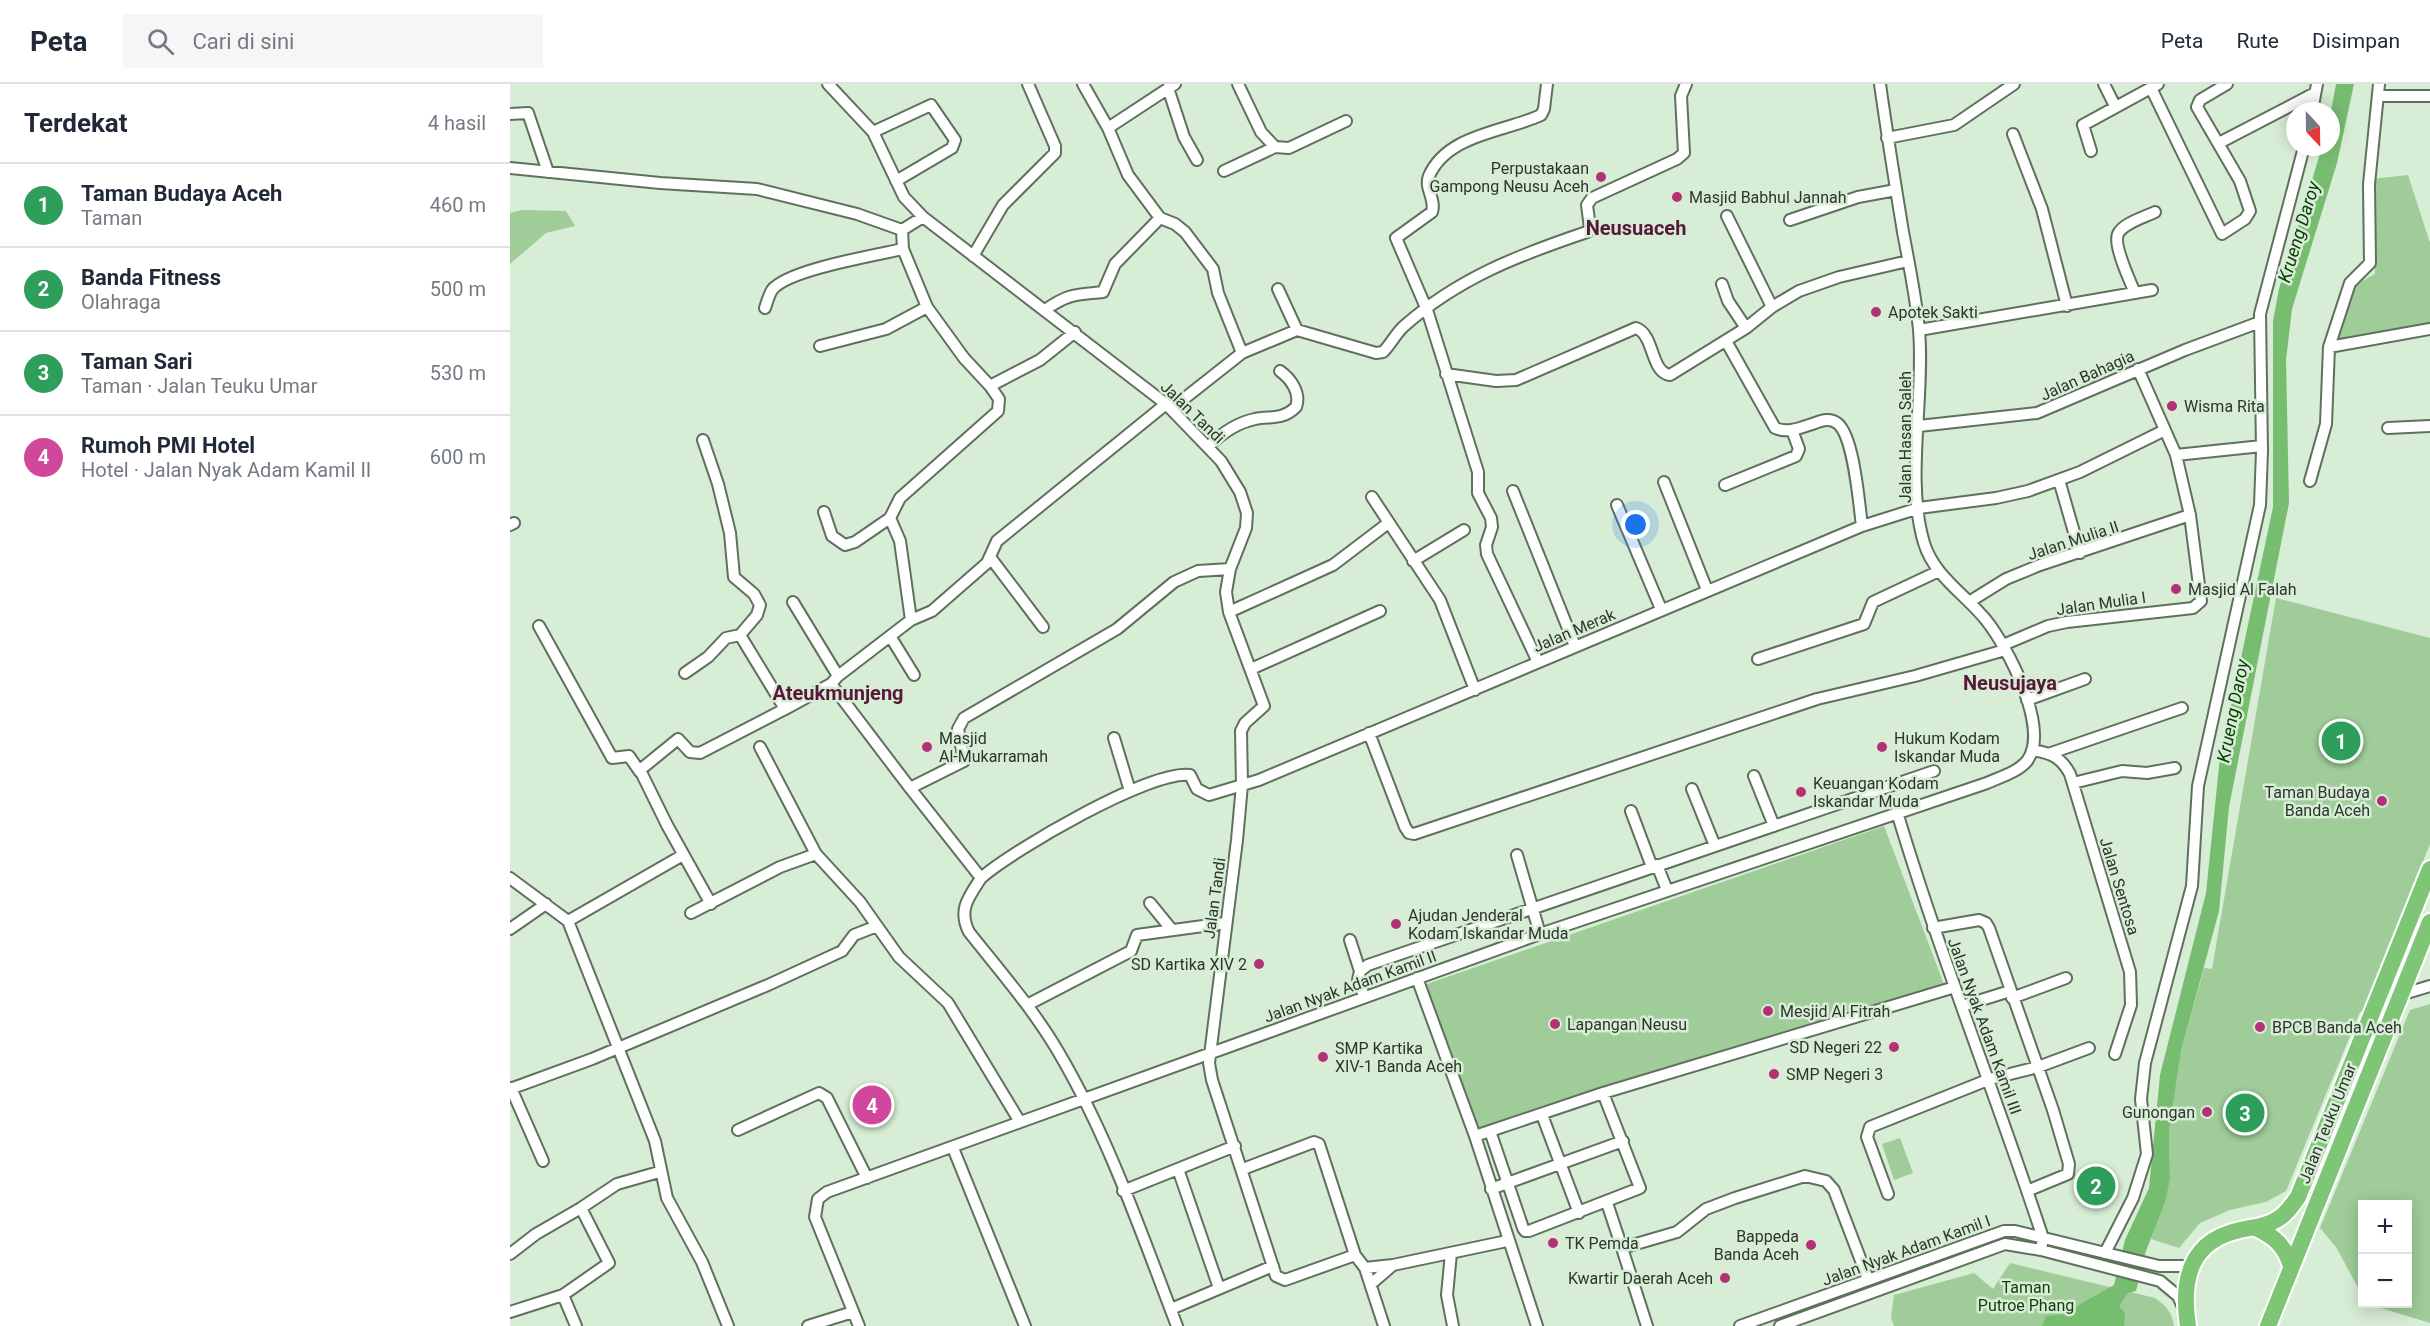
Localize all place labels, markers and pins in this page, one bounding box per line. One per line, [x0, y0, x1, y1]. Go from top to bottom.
place label: Perpustakaan Gampong Neusu Aceh [1430, 159, 1589, 196]
marker: Perpustakaan Gampong Neusu Aceh [1594, 170, 1608, 184]
place label: Masjid Babhul Jannah [1689, 188, 1847, 207]
marker: Masjid Babhul Jannah [1670, 190, 1684, 204]
place label: Apotek Sakti [1888, 303, 1978, 322]
marker: Apotek Sakti [1869, 305, 1883, 319]
place label: Wisma Rita [2184, 397, 2265, 416]
marker: Wisma Rita [2165, 399, 2179, 413]
place label: Masjid Al Falah [2188, 580, 2297, 599]
marker: Masjid Al Falah [2169, 582, 2183, 596]
pin: 1 [2322, 718, 2360, 764]
place label: Masjid Al-Mukarramah [939, 729, 1048, 766]
place label: Hukum Kodam Iskandar Muda [1894, 729, 2000, 766]
marker: Masjid Al-Mukarramah [920, 740, 934, 754]
marker: Hukum Kodam Iskandar Muda [1875, 740, 1889, 754]
place label: Keuangan Kodam Iskandar Muda [1813, 774, 1939, 811]
place label: Taman Budaya Banda Aceh [2265, 783, 2370, 820]
marker: Keuangan Kodam Iskandar Muda [1794, 785, 1808, 799]
marker: Taman Budaya Banda Aceh [2375, 794, 2389, 808]
place label: Ajudan Jenderal Kodam Iskandar Muda [1408, 906, 1569, 943]
marker: Ajudan Jenderal Kodam Iskandar Muda [1389, 917, 1403, 931]
place label: SD Kartika XIV 2 [1131, 955, 1247, 974]
marker: SD Kartika XIV 2 [1252, 957, 1266, 971]
place label: Mesjid Al Fitrah [1780, 1002, 1890, 1021]
marker: Mesjid Al Fitrah [1761, 1004, 1775, 1018]
place label: Lapangan Neusu [1567, 1015, 1687, 1034]
marker: Lapangan Neusu [1548, 1017, 1562, 1031]
place label: BPCB Banda Aceh [2272, 1018, 2402, 1037]
marker: BPCB Banda Aceh [2253, 1020, 2267, 1034]
place label: SD Negeri 22 [1789, 1038, 1882, 1057]
place label: SMP Kartika XIV-1 Banda Aceh [1335, 1039, 1462, 1076]
marker: SD Negeri 22 [1887, 1040, 1901, 1054]
marker: SMP Kartika XIV-1 Banda Aceh [1316, 1050, 1330, 1064]
place label: SMP Negeri 3 [1786, 1065, 1883, 1084]
marker: SMP Negeri 3 [1767, 1067, 1781, 1081]
pin: 4 [852, 1082, 892, 1128]
pin: 3 [2226, 1090, 2264, 1136]
place label: Gunongan [2122, 1103, 2195, 1122]
marker: Gunongan [2200, 1105, 2214, 1119]
pin: 2 [2076, 1164, 2116, 1208]
place label: Bappeda Banda Aceh [1714, 1227, 1799, 1264]
place label: TK Pemda [1565, 1234, 1639, 1253]
marker: TK Pemda [1546, 1236, 1560, 1250]
marker: Bappeda Banda Aceh [1804, 1238, 1818, 1252]
place label: Kwartir Daerah Aceh [1568, 1269, 1713, 1288]
marker: Kwartir Daerah Aceh [1718, 1271, 1732, 1285]

